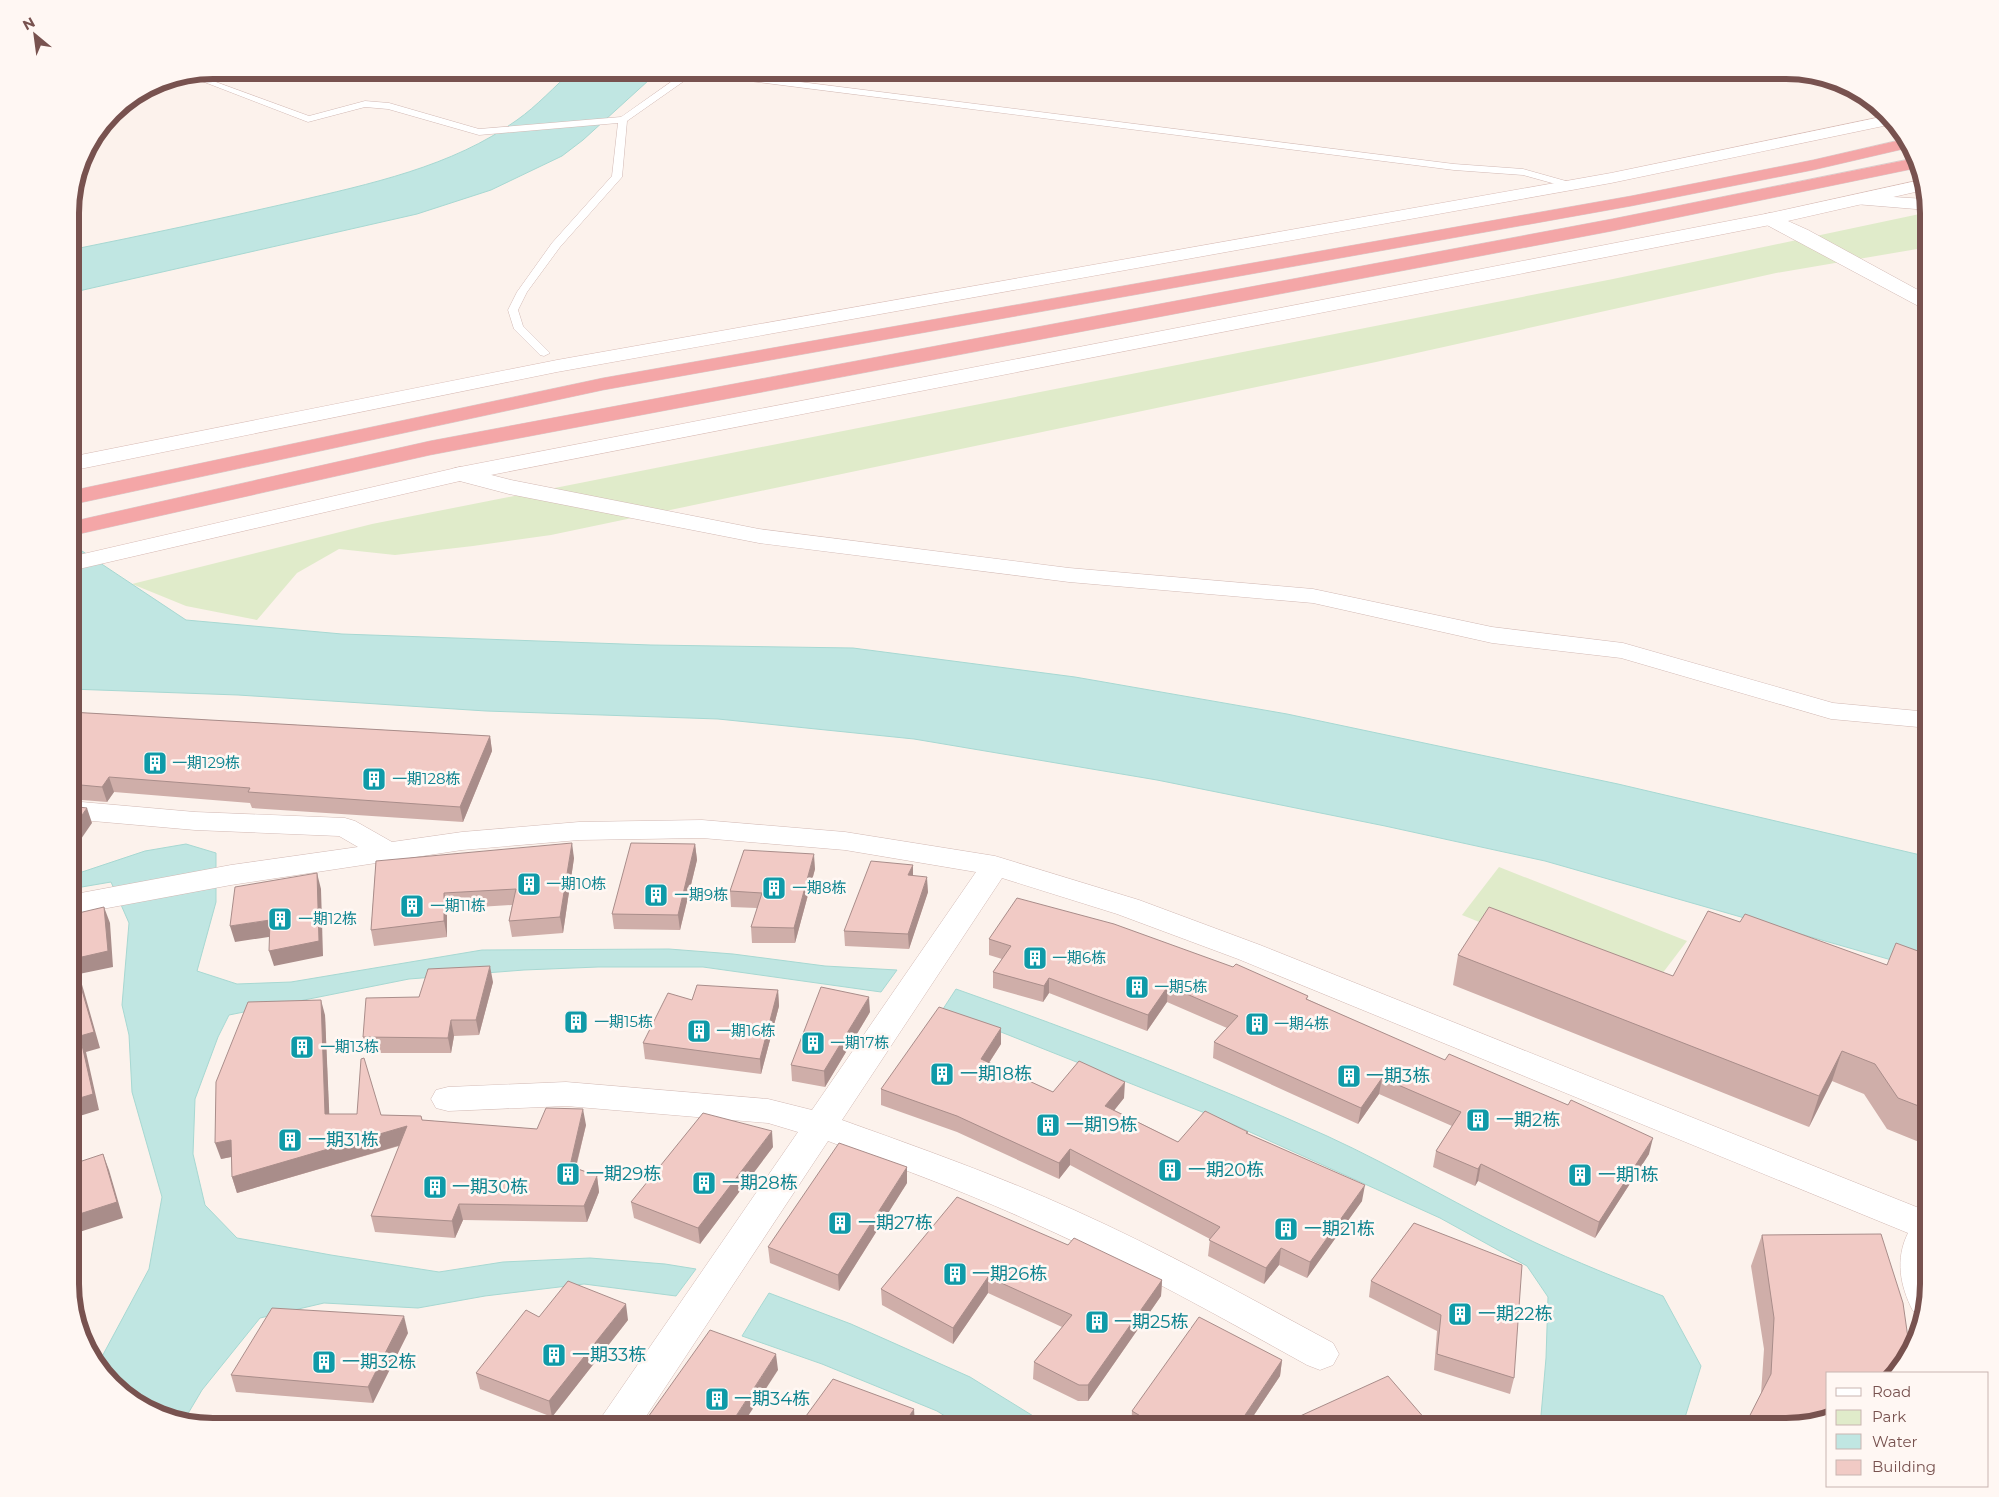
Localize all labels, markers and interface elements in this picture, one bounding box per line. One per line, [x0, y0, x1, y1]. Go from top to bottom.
north arrow [10, 10, 60, 60]
text: N [19, 13, 38, 34]
building icon: 一期129栋 [142, 750, 168, 776]
place label: 一期129栋 [172, 753, 240, 772]
building icon: 一期128栋 [361, 766, 387, 792]
place label: 一期128栋 [392, 769, 461, 788]
building icon: 一期10栋 [516, 871, 542, 897]
place label: 一期10栋 [546, 874, 606, 893]
building icon: 一期8栋 [761, 875, 787, 901]
place label: 一期8栋 [792, 878, 847, 897]
building icon: 一期9栋 [643, 882, 669, 908]
place label: 一期9栋 [674, 885, 728, 904]
building icon: 一期11栋 [399, 893, 425, 919]
place label: 一期11栋 [430, 896, 486, 915]
building icon: 一期12栋 [267, 906, 293, 932]
place label: 一期12栋 [298, 909, 357, 928]
building icon: 一期6栋 [1022, 945, 1048, 971]
place label: 一期6栋 [1052, 948, 1106, 967]
building icon: 一期5栋 [1124, 974, 1150, 1000]
place label: 一期5栋 [1154, 977, 1208, 996]
building icon: 一期15栋 [563, 1009, 589, 1035]
building icon: 一期4栋 [1244, 1011, 1270, 1037]
place label: 一期15栋 [594, 1012, 653, 1031]
place label: 一期4栋 [1274, 1014, 1329, 1033]
building icon: 一期16栋 [686, 1018, 712, 1044]
place label: 一期16栋 [716, 1021, 776, 1040]
building icon: 一期17栋 [800, 1030, 826, 1056]
place label: 一期17栋 [830, 1033, 889, 1052]
building icon: 一期13栋 [289, 1034, 315, 1060]
place label: 一期13栋 [320, 1037, 379, 1056]
building icon: 一期18栋 [929, 1061, 955, 1087]
place label: 一期18栋 [960, 1063, 1032, 1085]
building icon: 一期3栋 [1336, 1063, 1362, 1089]
place label: 一期3栋 [1366, 1065, 1430, 1087]
building icon: 一期2栋 [1465, 1107, 1491, 1133]
place label: 一期2栋 [1496, 1109, 1560, 1131]
building icon: 一期19栋 [1035, 1112, 1061, 1138]
place label: 一期19栋 [1066, 1114, 1137, 1136]
building icon: 一期31栋 [277, 1127, 303, 1153]
place label: 一期31栋 [308, 1129, 379, 1151]
building icon: 一期20栋 [1157, 1157, 1183, 1183]
place label: 一期20栋 [1188, 1159, 1264, 1181]
building icon: 一期29栋 [555, 1161, 581, 1187]
building icon: 一期1栋 [1567, 1162, 1593, 1188]
place label: 一期29栋 [586, 1163, 661, 1185]
place label: 一期1栋 [1598, 1164, 1659, 1186]
building icon: 一期28栋 [691, 1170, 717, 1196]
place label: 一期28栋 [722, 1172, 798, 1194]
building icon: 一期30栋 [422, 1174, 448, 1200]
place label: 一期30栋 [452, 1176, 528, 1198]
building icon: 一期27栋 [827, 1210, 853, 1236]
place label: 一期27栋 [858, 1212, 933, 1234]
building icon: 一期21栋 [1273, 1216, 1299, 1242]
place label: 一期21栋 [1304, 1218, 1375, 1240]
building icon: 一期26栋 [942, 1261, 968, 1287]
place label: 一期26栋 [972, 1263, 1047, 1285]
building icon: 一期22栋 [1447, 1301, 1473, 1327]
place label: 一期22栋 [1478, 1303, 1552, 1325]
building icon: 一期25栋 [1084, 1309, 1110, 1335]
place label: 一期25栋 [1114, 1311, 1188, 1333]
building icon: 一期33栋 [541, 1342, 567, 1368]
place label: 一期33栋 [572, 1344, 646, 1366]
building icon: 一期32栋 [311, 1349, 337, 1375]
place label: 一期32栋 [342, 1351, 416, 1373]
legend [1826, 1372, 1989, 1487]
text: Road [1872, 1382, 1911, 1401]
building icon: 一期34栋 [704, 1386, 730, 1412]
place label: 一期34栋 [734, 1388, 810, 1410]
text: Park [1872, 1407, 1906, 1426]
text: Water [1872, 1432, 1918, 1451]
text: Building [1872, 1457, 1936, 1476]

